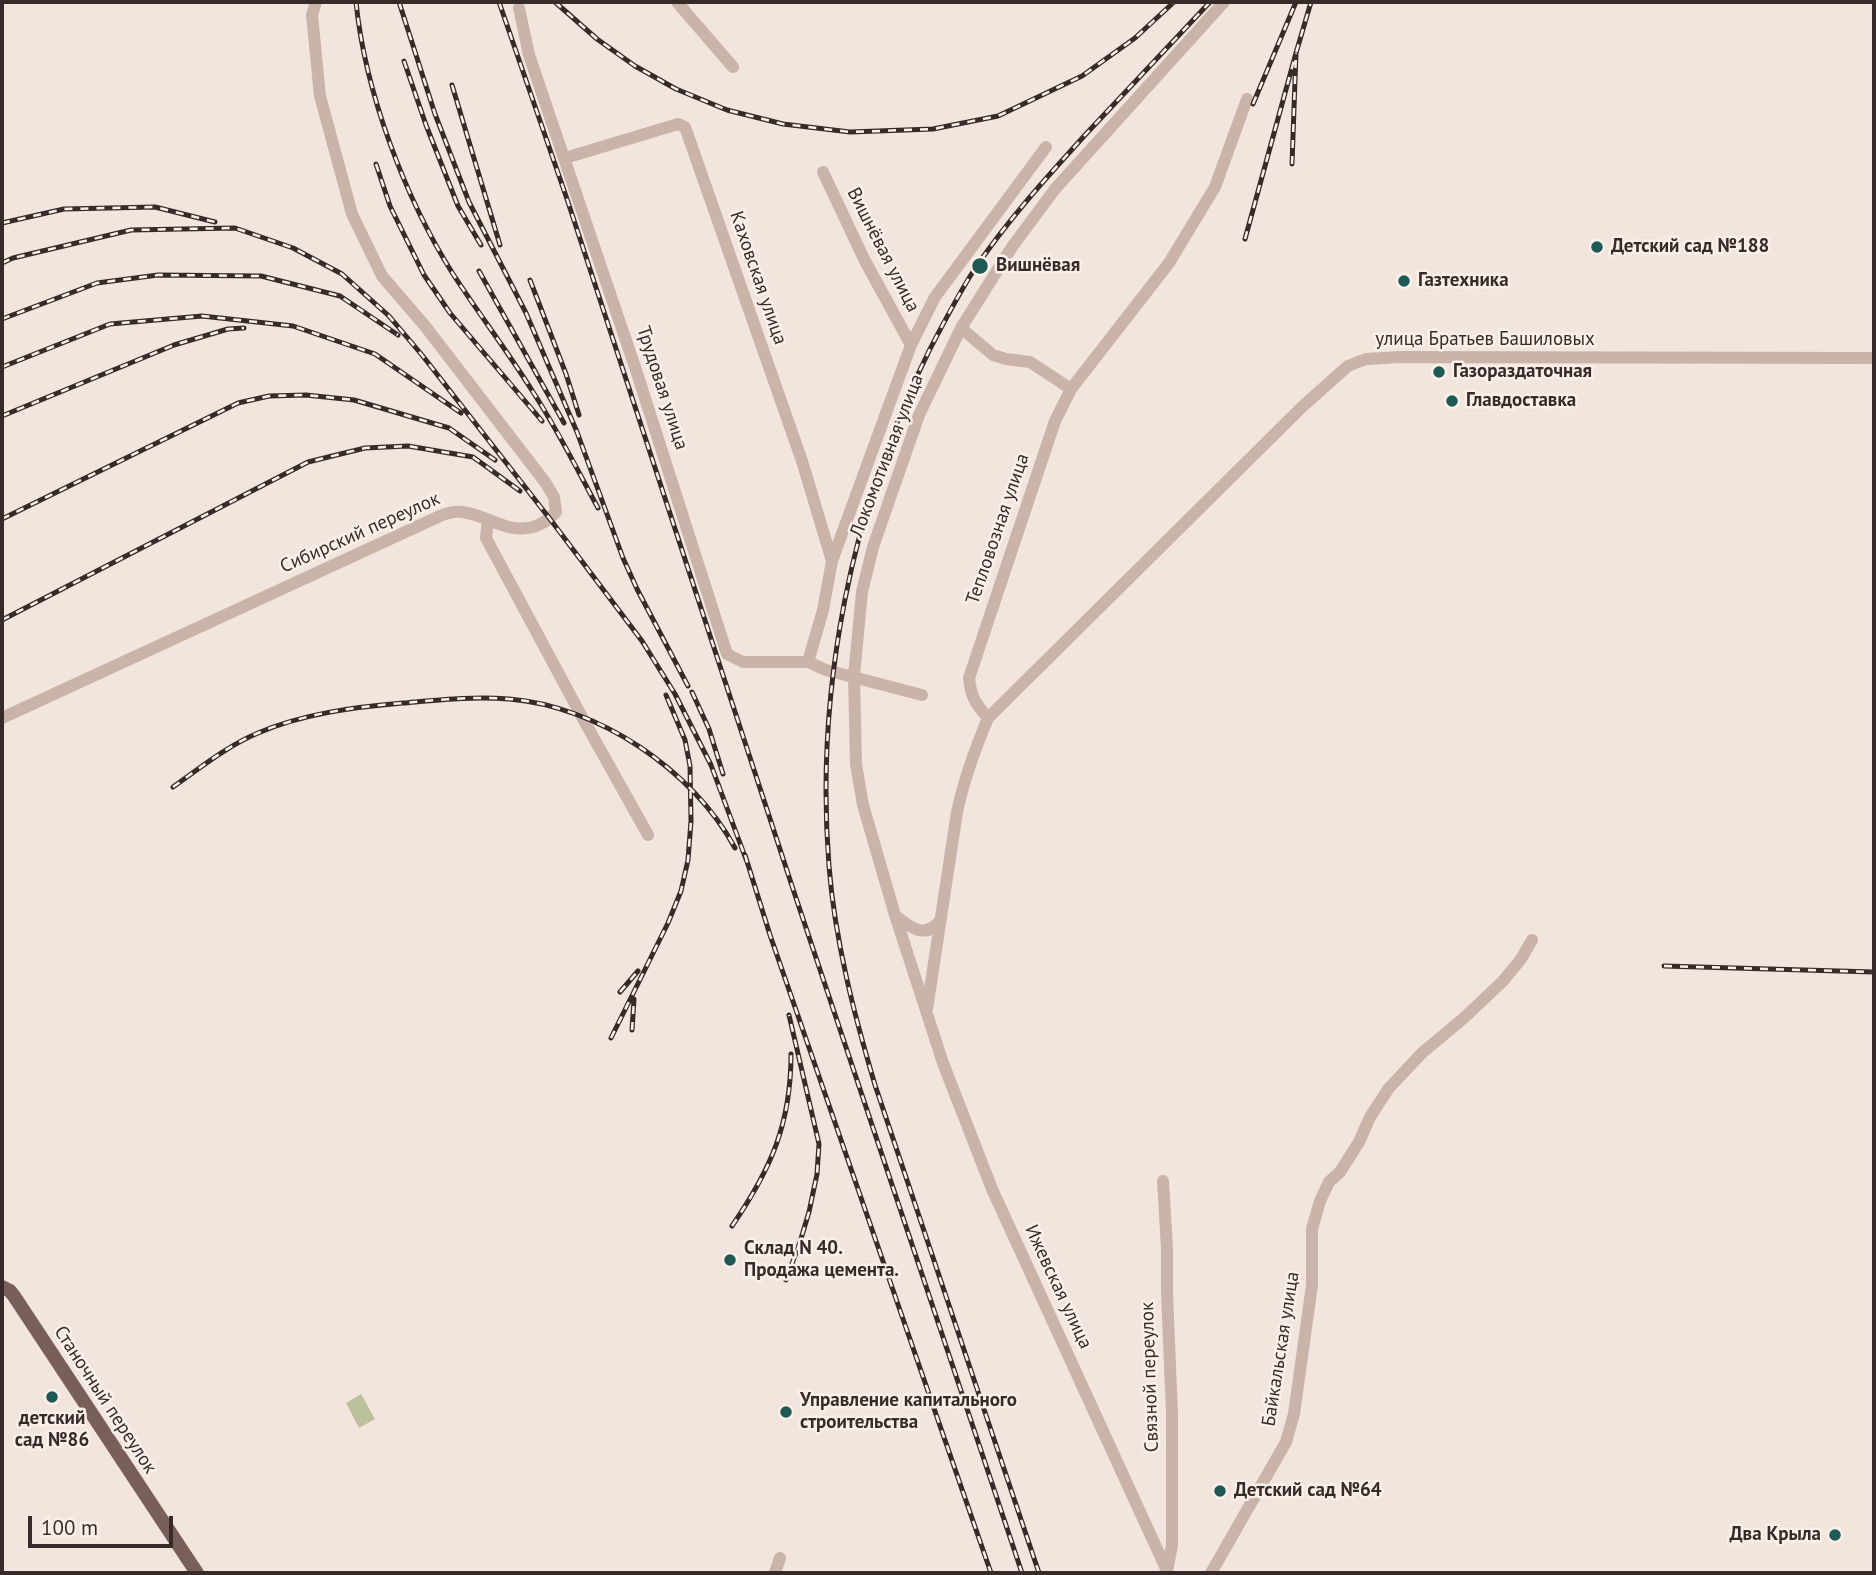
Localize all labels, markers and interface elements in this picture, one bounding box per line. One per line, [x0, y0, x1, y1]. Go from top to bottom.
street label: Вишнёвая улица [842, 184, 924, 316]
street label: Каховская улица [725, 208, 791, 348]
place label: Детский сад №188 [1611, 236, 1769, 258]
marker: Детский сад №188 [1589, 239, 1605, 255]
place label: Вишнёвая [996, 255, 1080, 277]
marker: Вишнёвая [970, 256, 990, 276]
place label: Газтехника [1418, 270, 1509, 292]
marker: Газтехника [1396, 273, 1412, 289]
street label: Трудовая улица [631, 323, 693, 453]
street label: улица Братьев Башиловых [1375, 329, 1595, 351]
place label: Газораздаточная [1453, 361, 1592, 383]
marker: Газораздаточная [1431, 364, 1447, 380]
street label: Локомотивная улица [845, 371, 929, 541]
place label: Главдоставка [1466, 390, 1576, 412]
marker: Главдоставка [1444, 393, 1460, 409]
street label: Тепловозная улица [962, 451, 1034, 607]
street label: Сибирский переулок [277, 488, 443, 578]
street label: Ижевская улица [1019, 1221, 1097, 1353]
place label: Склад N 40. Продажа цемента. [744, 1238, 899, 1282]
marker: Склад N 40. Продажа цемента. [722, 1252, 738, 1268]
street label: Байкальская улица [1258, 1270, 1304, 1428]
street label: Связной переулок [1136, 1301, 1164, 1453]
street label: Станочный переулок [49, 1322, 161, 1478]
marker: детский сад №86 [44, 1389, 60, 1405]
place label: Управление капитального строительства [800, 1390, 1017, 1434]
marker: Управление капитального строительства [778, 1404, 794, 1420]
place label: детский сад №86 [15, 1408, 89, 1452]
place label: Детский сад №64 [1234, 1480, 1382, 1502]
marker: Детский сад №64 [1212, 1483, 1228, 1499]
scale bar [32, 1502, 177, 1546]
text: 100 m [41, 1514, 98, 1541]
place label: Два Крыла [1729, 1524, 1821, 1546]
marker: Два Крыла [1827, 1527, 1843, 1543]

